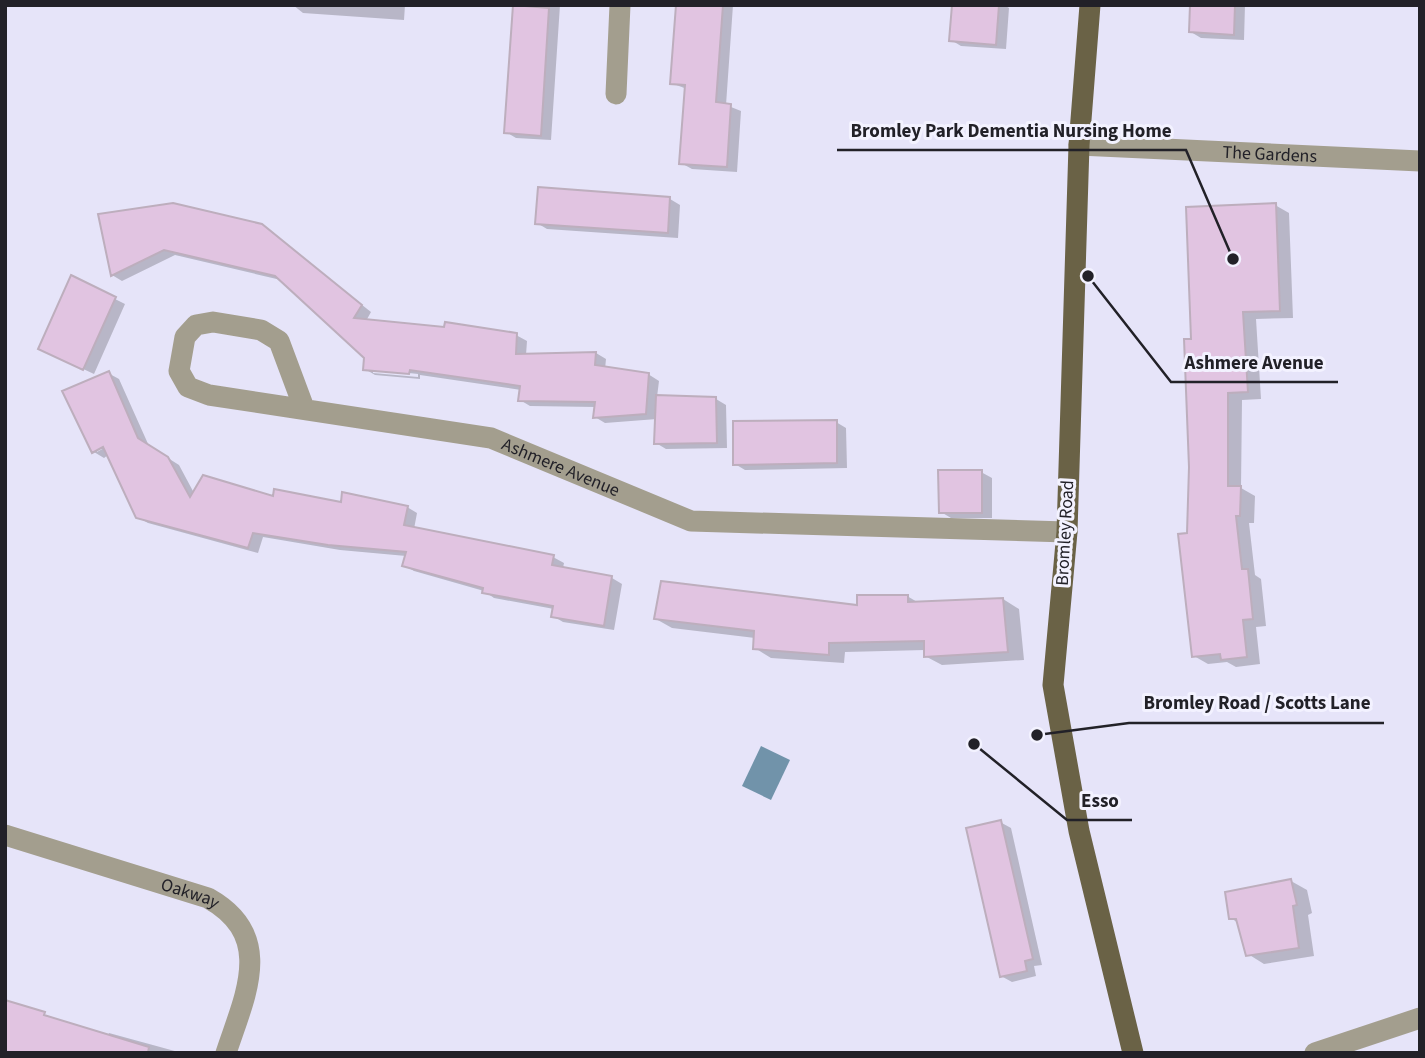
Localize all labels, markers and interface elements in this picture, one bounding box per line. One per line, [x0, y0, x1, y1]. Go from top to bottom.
callout: Bromley Park Dementia Nursing Home [837, 110, 1186, 150]
text: Bromley Park Dementia Nursing Home [850, 118, 1172, 145]
street label: The Gardens [1222, 139, 1318, 169]
callout: Ashmere Avenue [1171, 342, 1338, 382]
text: Ashmere Avenue [1183, 350, 1324, 377]
street label: Ashmere Avenue [498, 431, 624, 503]
street label: Bromley Road [1050, 480, 1080, 586]
callout: Bromley Road / Scotts Lane [1129, 683, 1384, 723]
text: Bromley Road / Scotts Lane [1143, 690, 1371, 717]
callout: Esso [1067, 780, 1132, 820]
text: Esso [1081, 788, 1119, 815]
street label: Oakway [158, 872, 225, 915]

